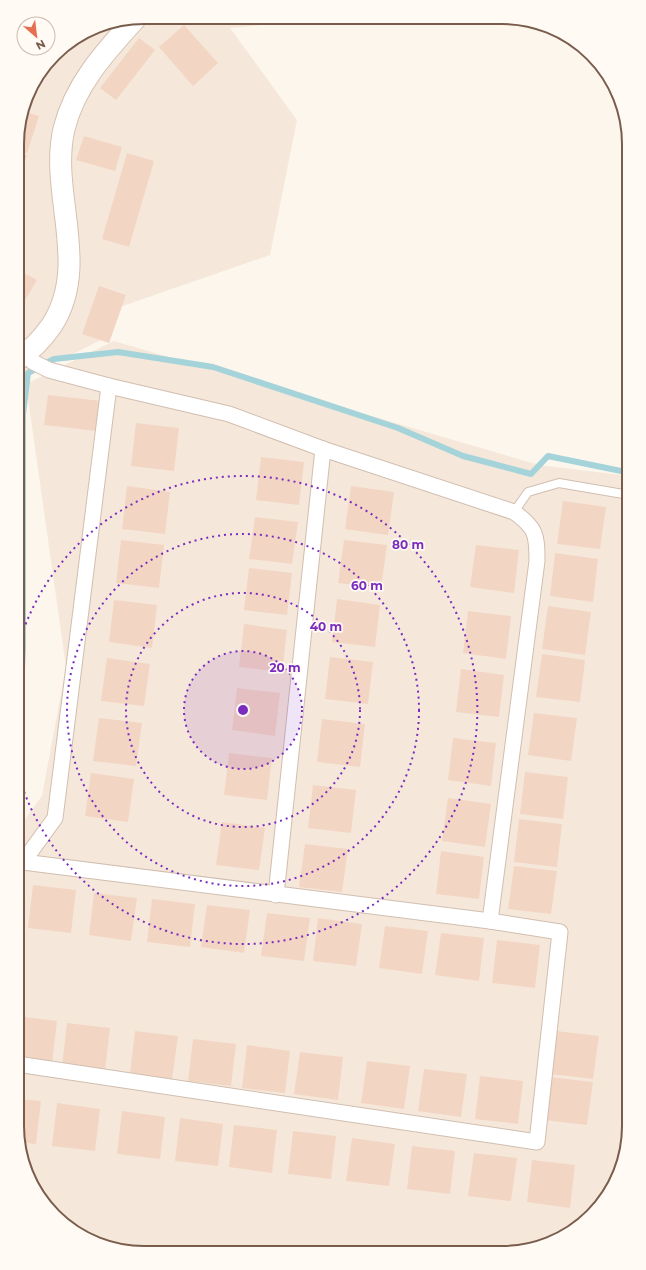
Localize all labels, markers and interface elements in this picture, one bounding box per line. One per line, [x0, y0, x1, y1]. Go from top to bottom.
north arrow [16, 16, 56, 56]
text: N [33, 37, 48, 53]
text: 80 m [392, 537, 424, 552]
text: 60 m [351, 578, 383, 593]
text: 40 m [310, 619, 342, 634]
text: 20 m [269, 660, 301, 675]
centre of rings [236, 703, 250, 717]

